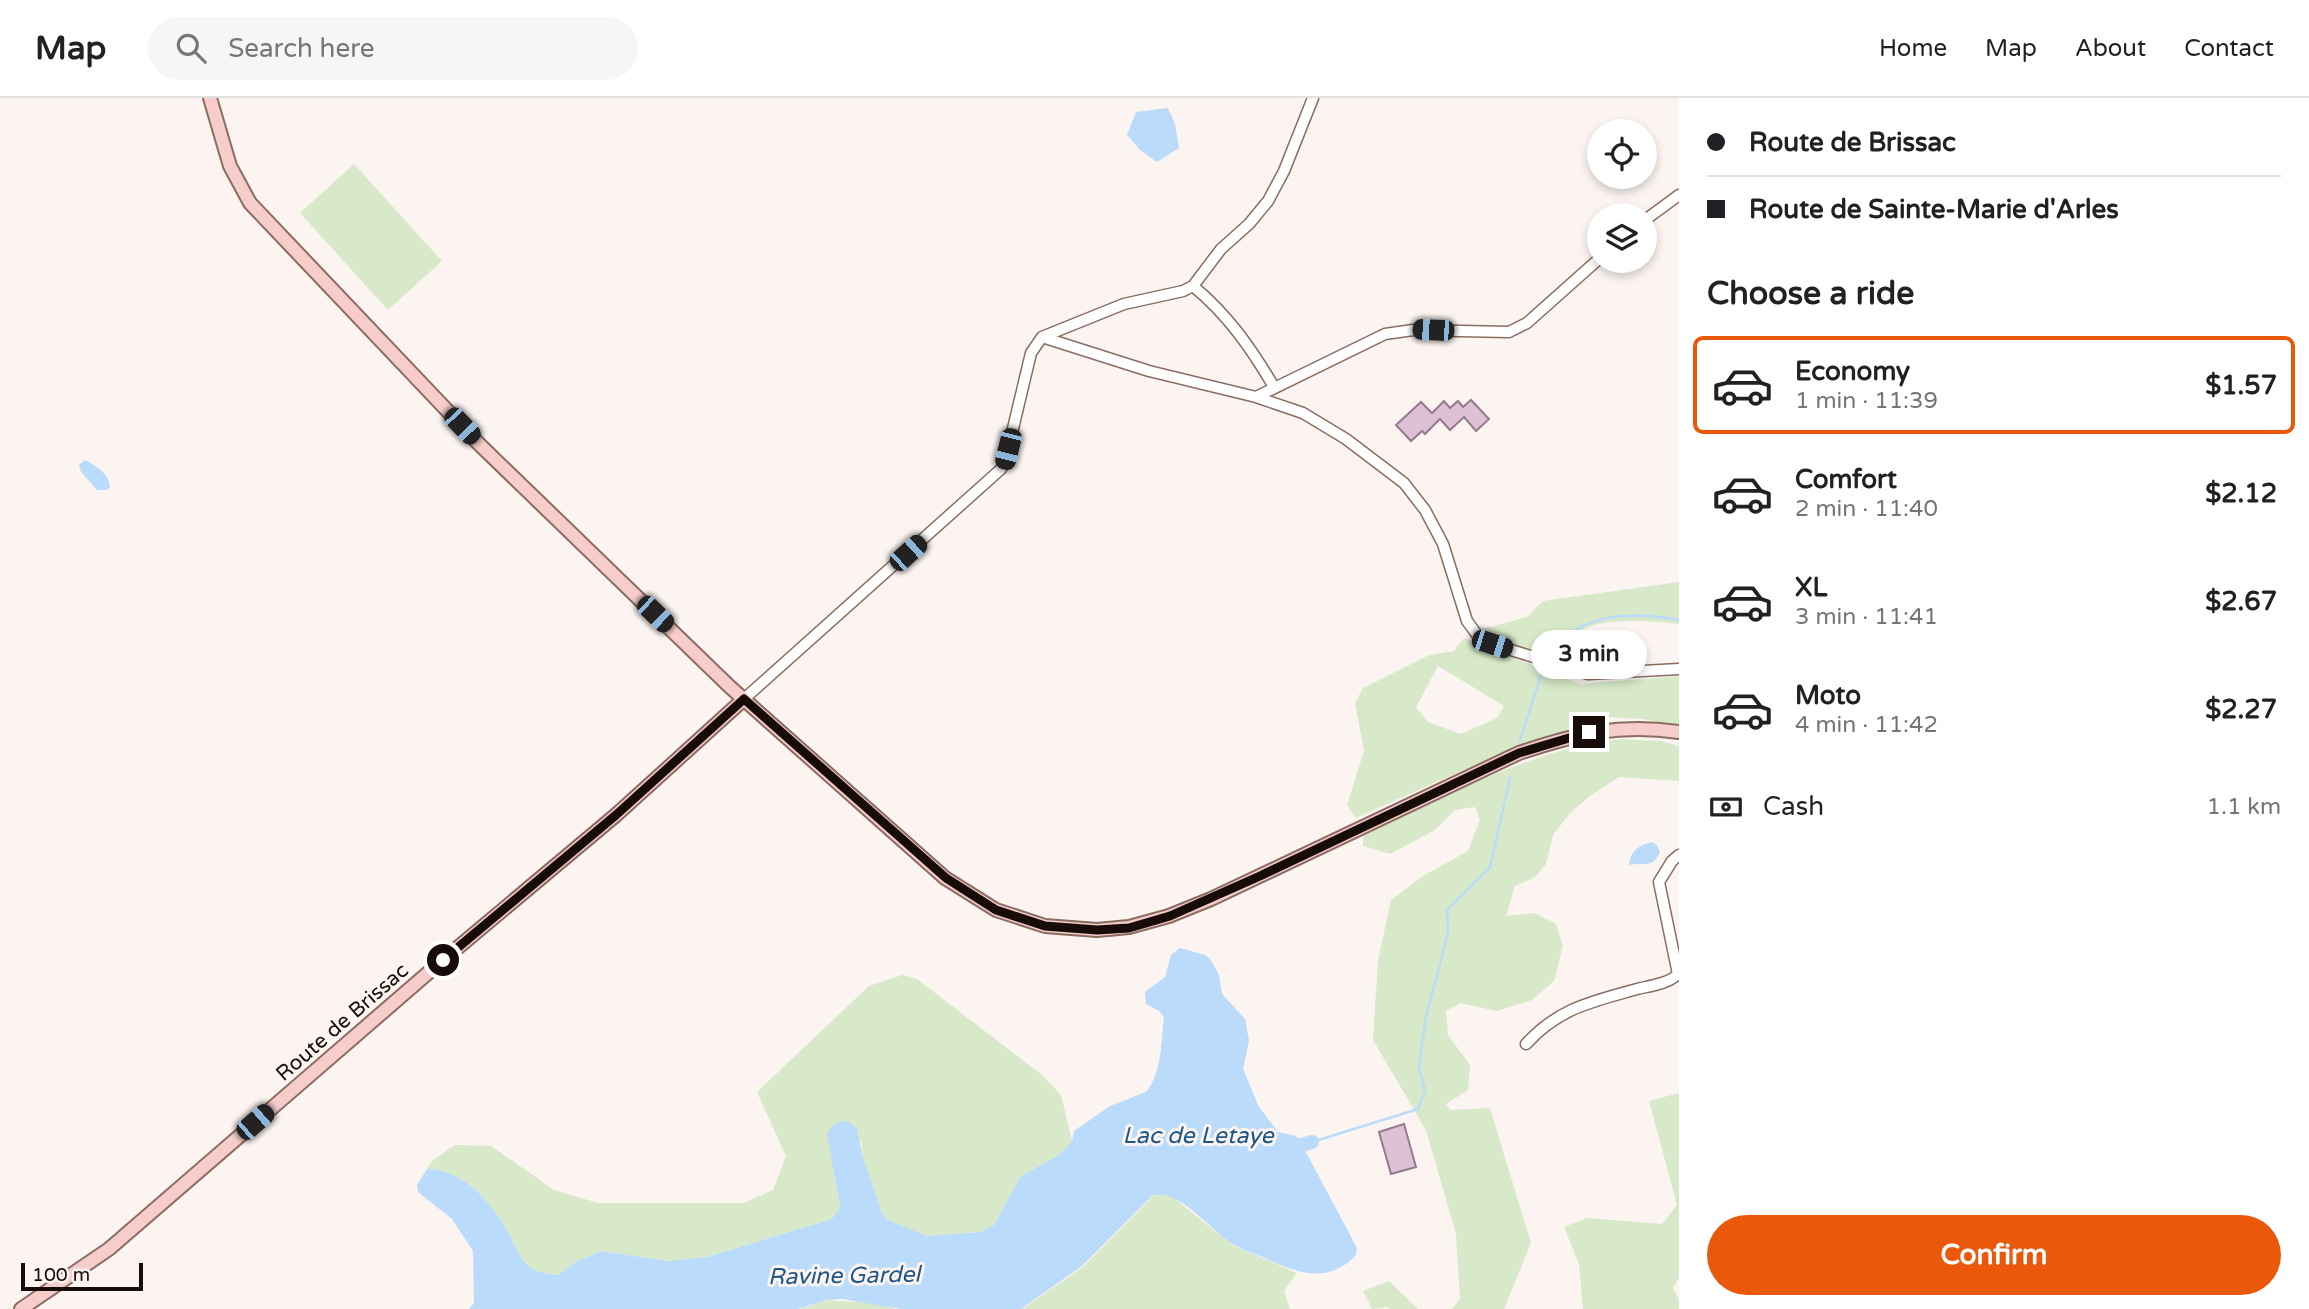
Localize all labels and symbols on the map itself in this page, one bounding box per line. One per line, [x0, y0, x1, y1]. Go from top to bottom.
car [1412, 319, 1455, 341]
car [440, 404, 485, 448]
car [993, 426, 1024, 472]
car [886, 531, 931, 575]
car [633, 592, 678, 636]
car [1469, 628, 1516, 660]
callout: 3 min [1531, 630, 1647, 680]
route end [1573, 716, 1605, 748]
route start [427, 944, 459, 976]
street label: Route de Brissac [271, 958, 414, 1087]
car [233, 1100, 278, 1144]
water label: Lac de Letaye [1123, 1122, 1275, 1150]
scale bar [21, 1260, 144, 1292]
water label: Ravine Gardel [768, 1261, 923, 1291]

